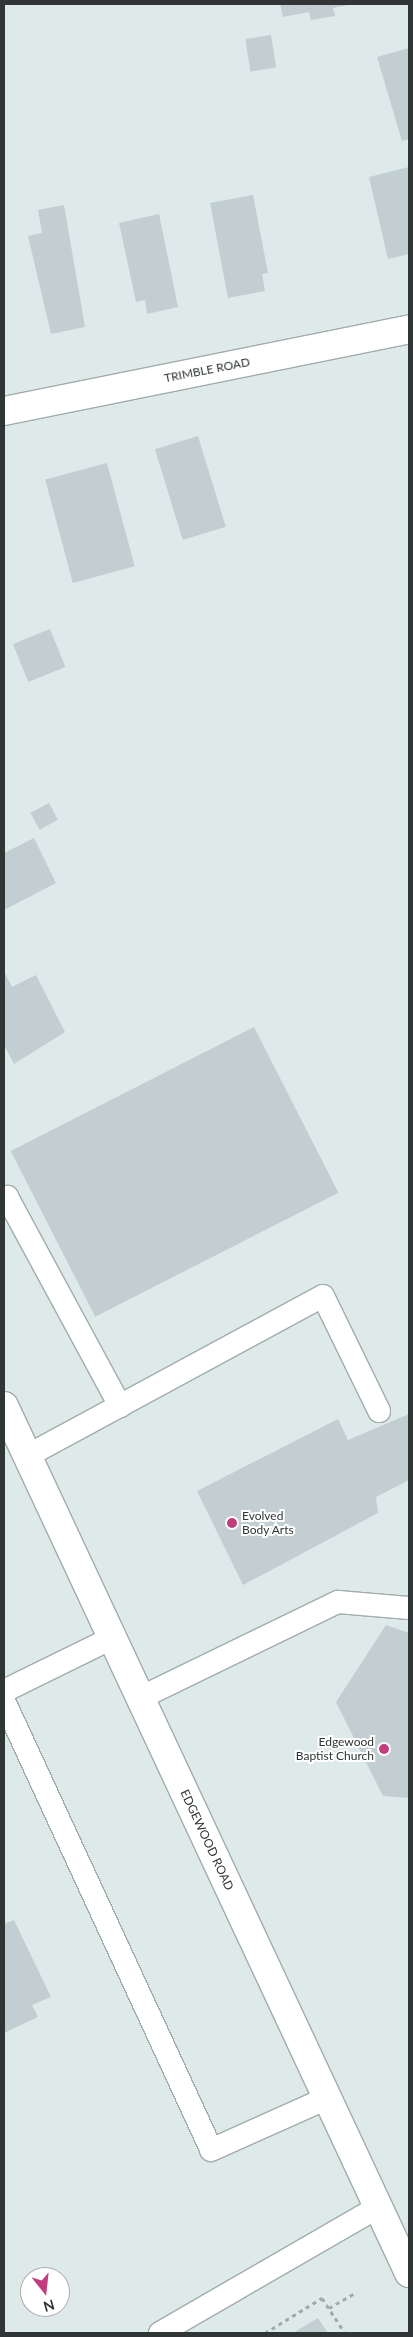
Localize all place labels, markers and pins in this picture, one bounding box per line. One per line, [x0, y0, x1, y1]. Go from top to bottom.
place label: Evolved Body Arts [242, 1509, 294, 1537]
marker: Evolved Body Arts [226, 1517, 238, 1529]
place label: Edgewood Baptist Church [296, 1735, 374, 1763]
marker: Edgewood Baptist Church [378, 1743, 390, 1755]

